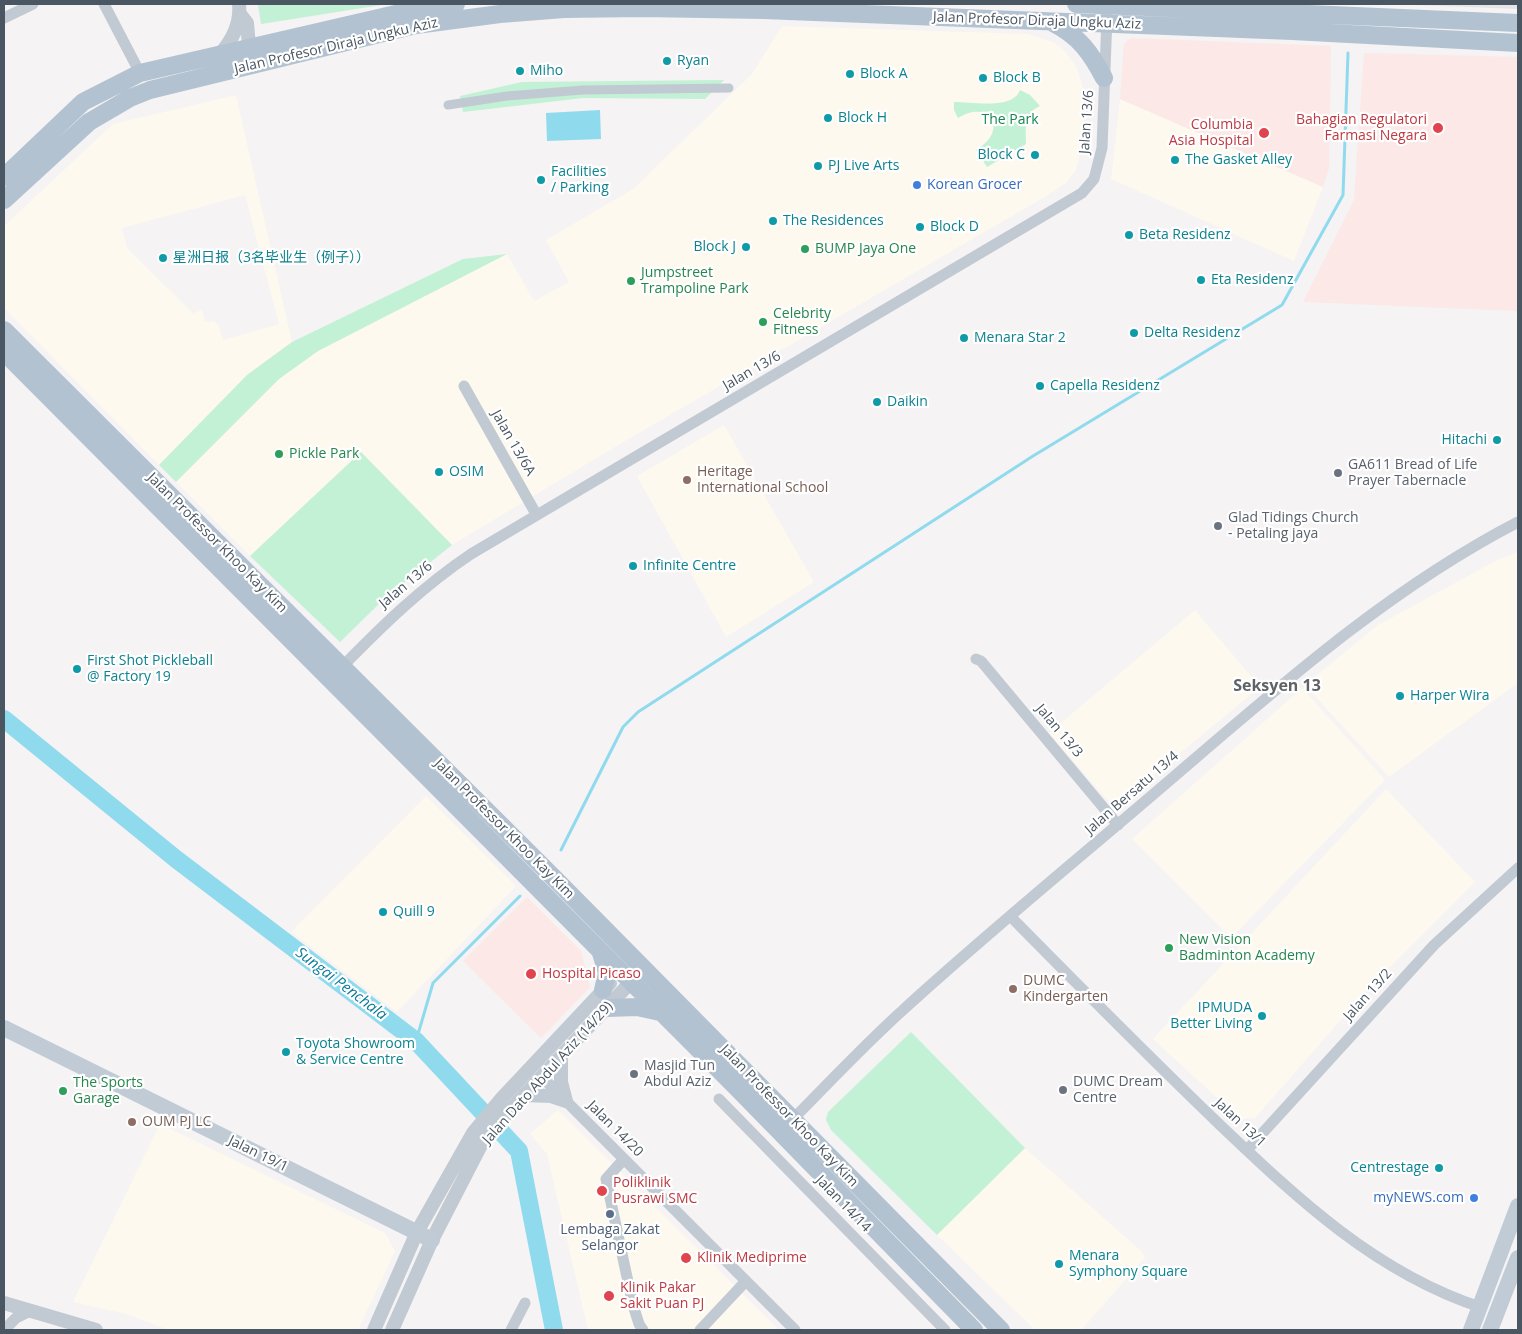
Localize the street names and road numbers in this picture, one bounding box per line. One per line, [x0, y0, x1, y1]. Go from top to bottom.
street label: Jalan Profesor Diraja Ungku Aziz [933, 9, 1141, 33]
street label: Jalan Profesor Diraja Ungku Aziz [233, 14, 439, 78]
street label: Jalan 13/6 [1076, 89, 1098, 155]
street label: Jalan 13/6 [720, 348, 784, 394]
street label: Jalan 13/6A [487, 407, 539, 479]
street label: Jalan Professor Khoo Kay Kim [144, 470, 290, 616]
street label: Jalan 13/6 [376, 558, 436, 612]
street label: Jalan 13/3 [1032, 701, 1086, 761]
street label: Jalan Bersatu 13/4 [1082, 748, 1182, 838]
street label: Jalan Professor Khoo Kay Kim [431, 756, 577, 902]
street label: Jalan 13/2 [1340, 966, 1396, 1024]
street label: Jalan Dato Abdul Aziz (14/29) [479, 998, 617, 1148]
street label: Jalan Professor Khoo Kay Kim [717, 1041, 861, 1191]
street label: Jalan 13/1 [1211, 1095, 1269, 1151]
street label: Jalan 14/20 [584, 1098, 646, 1160]
street label: Jalan 19/1 [225, 1132, 291, 1176]
street label: Jalan 14/14 [812, 1172, 874, 1236]

